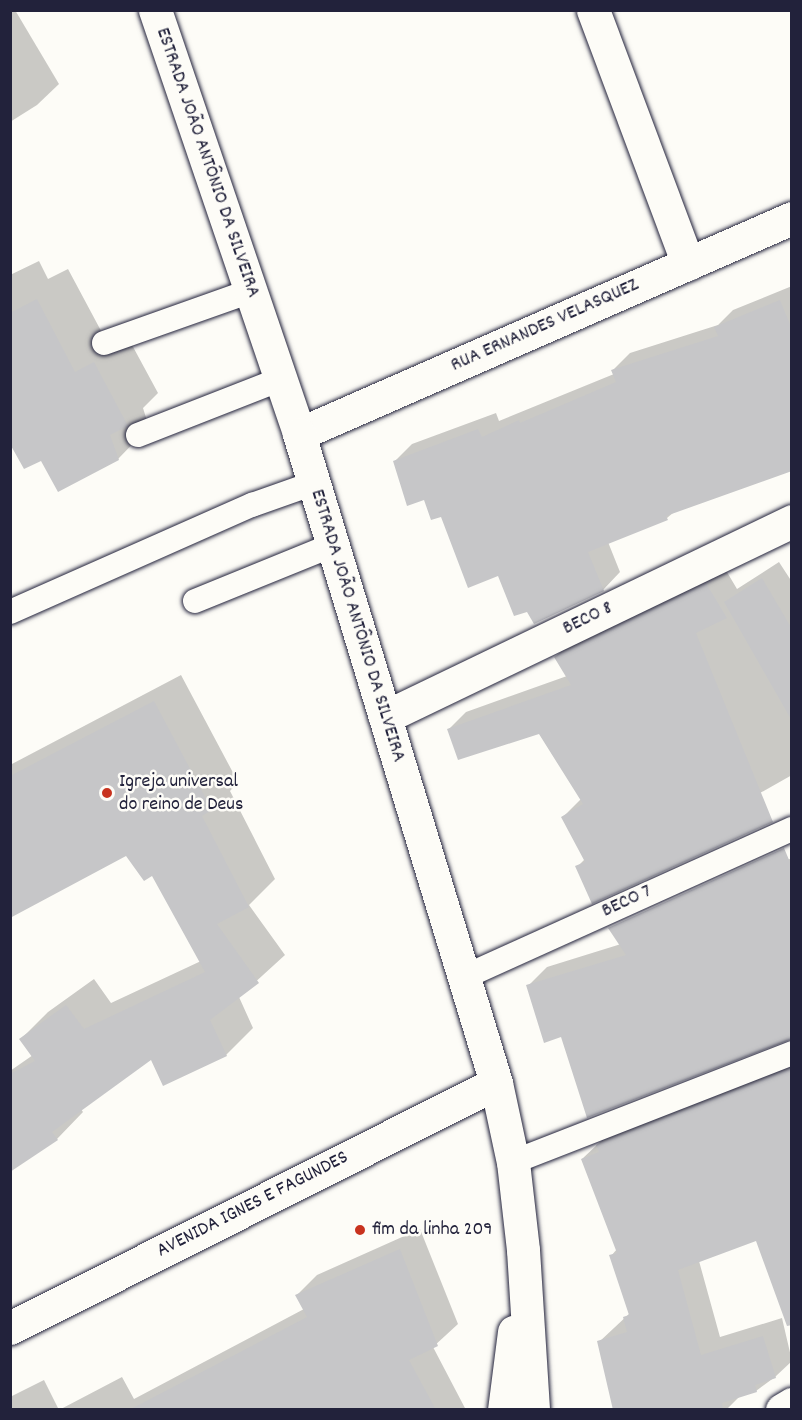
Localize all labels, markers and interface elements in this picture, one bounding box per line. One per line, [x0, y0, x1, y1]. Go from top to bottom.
street label: ESTRADA JOÃO ANTÔNIO DA SILVEIRA [149, 25, 265, 301]
street label: RUA ERNANDES VELASQUEZ [447, 274, 643, 378]
street label: ESTRADA JOÃO ANTÔNIO DA SILVEIRA [304, 487, 410, 765]
street label: BECO 8 [559, 597, 617, 641]
place label: Igreja universal do reino de Deus [119, 770, 243, 817]
marker: Igreja universal do reino de Deus [100, 786, 114, 800]
street label: BECO 7 [598, 880, 656, 924]
street label: AVENIDA IGNES E FAGUNDES [153, 1146, 353, 1264]
place label: fim da linha 209 [372, 1218, 492, 1242]
marker: fim da linha 209 [353, 1223, 367, 1237]

